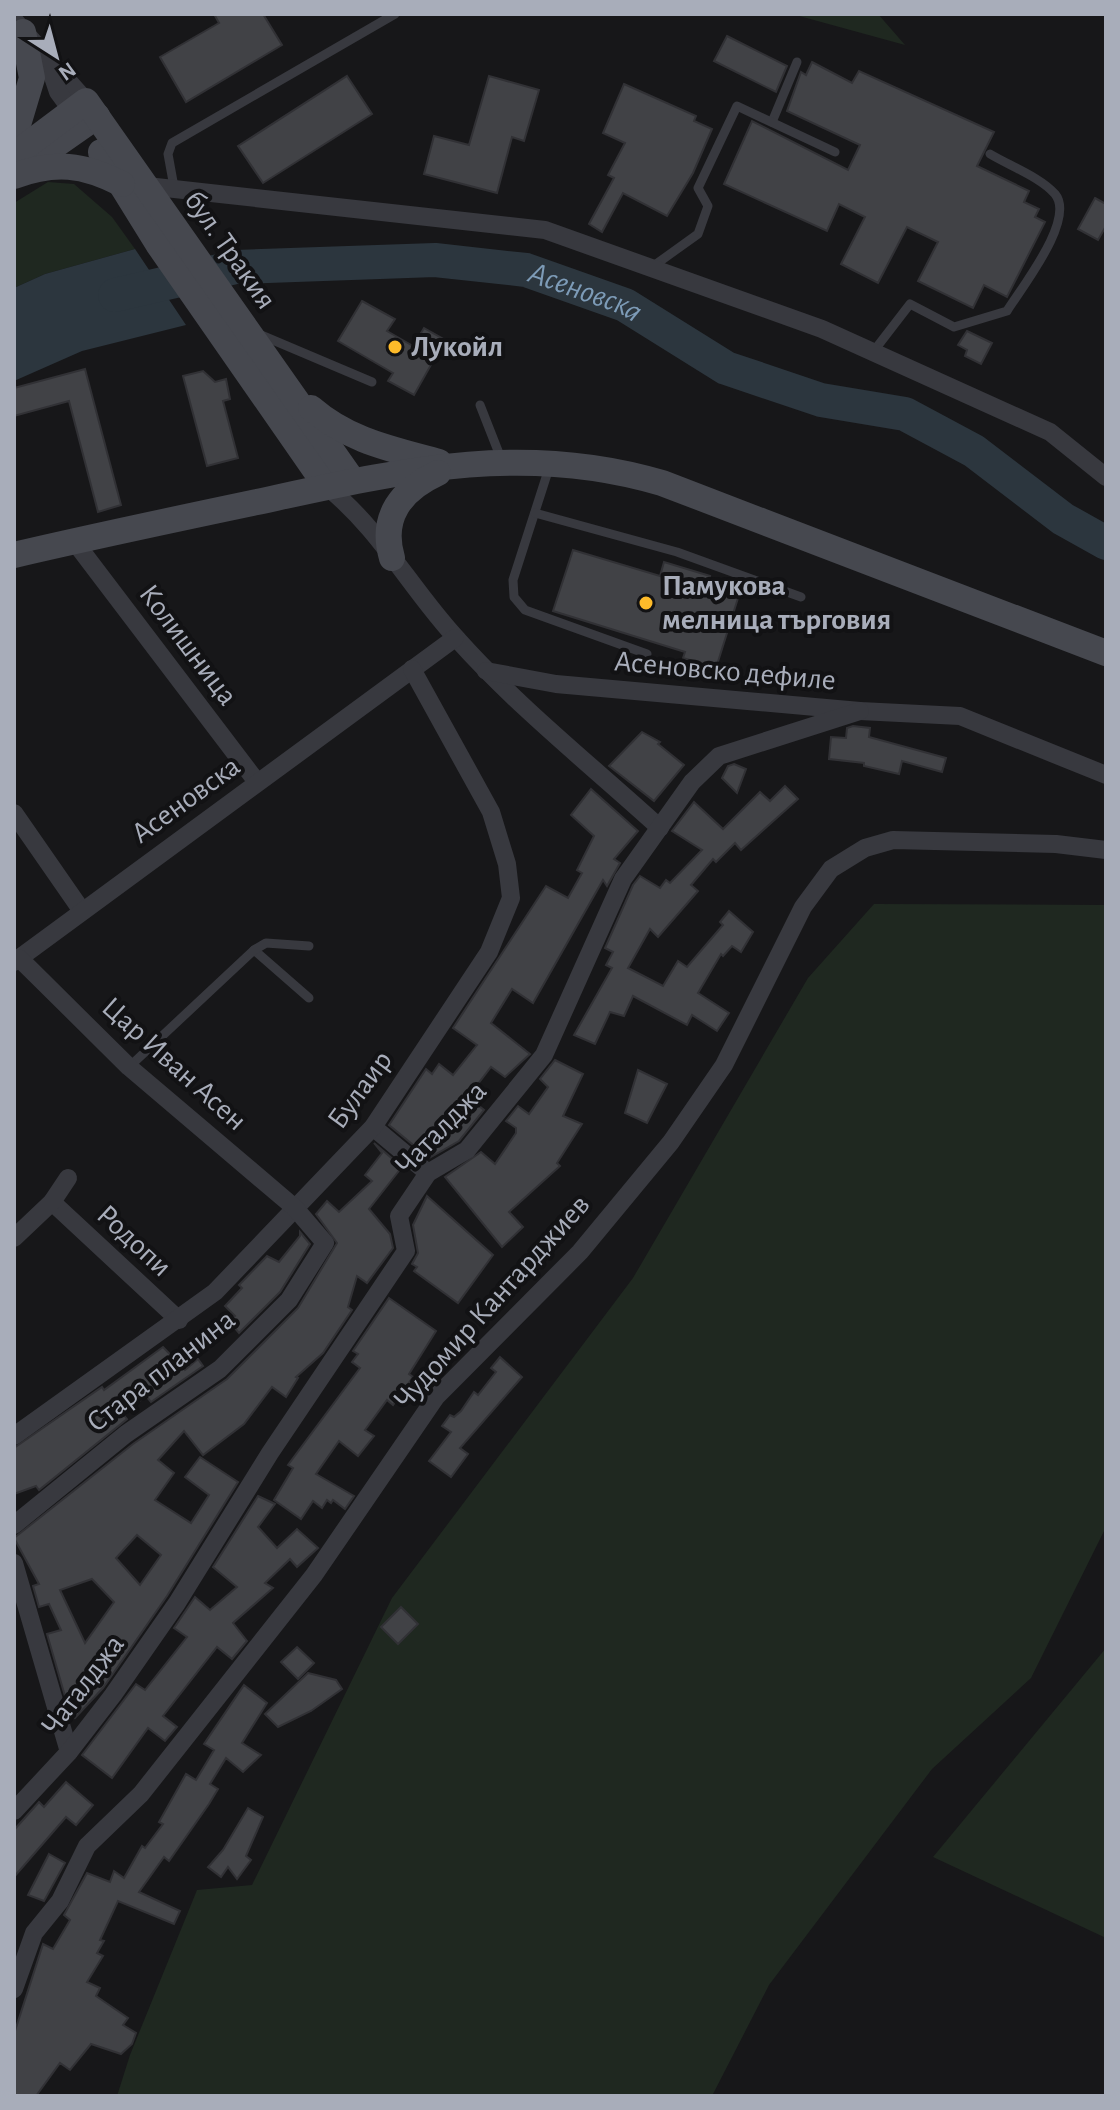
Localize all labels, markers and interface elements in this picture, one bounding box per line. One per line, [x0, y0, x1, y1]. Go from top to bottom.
north arrow [16, 16, 96, 96]
text: N [55, 58, 80, 85]
street label: бул. Тракия [178, 185, 282, 315]
water label: Асеновска [523, 256, 648, 328]
place label: Лукойл [411, 332, 503, 362]
marker: Лукойл [386, 338, 404, 356]
place label: Памукова мелница търговия [662, 571, 891, 635]
street label: Колишница [133, 579, 243, 711]
marker: Памукова мелница търговия [637, 594, 655, 612]
street label: Асеновско дефиле [613, 646, 837, 696]
street label: Асеновска [126, 751, 246, 849]
street label: Цар Иван Асен [96, 992, 252, 1136]
street label: Булаир [322, 1046, 398, 1134]
street label: Чаталджа [390, 1076, 492, 1180]
street label: Чудомир Кантарджиев [388, 1189, 596, 1415]
street label: Родопи [91, 1199, 177, 1283]
street label: Стара планина [81, 1304, 241, 1438]
street label: Чаталджа [36, 1629, 130, 1741]

